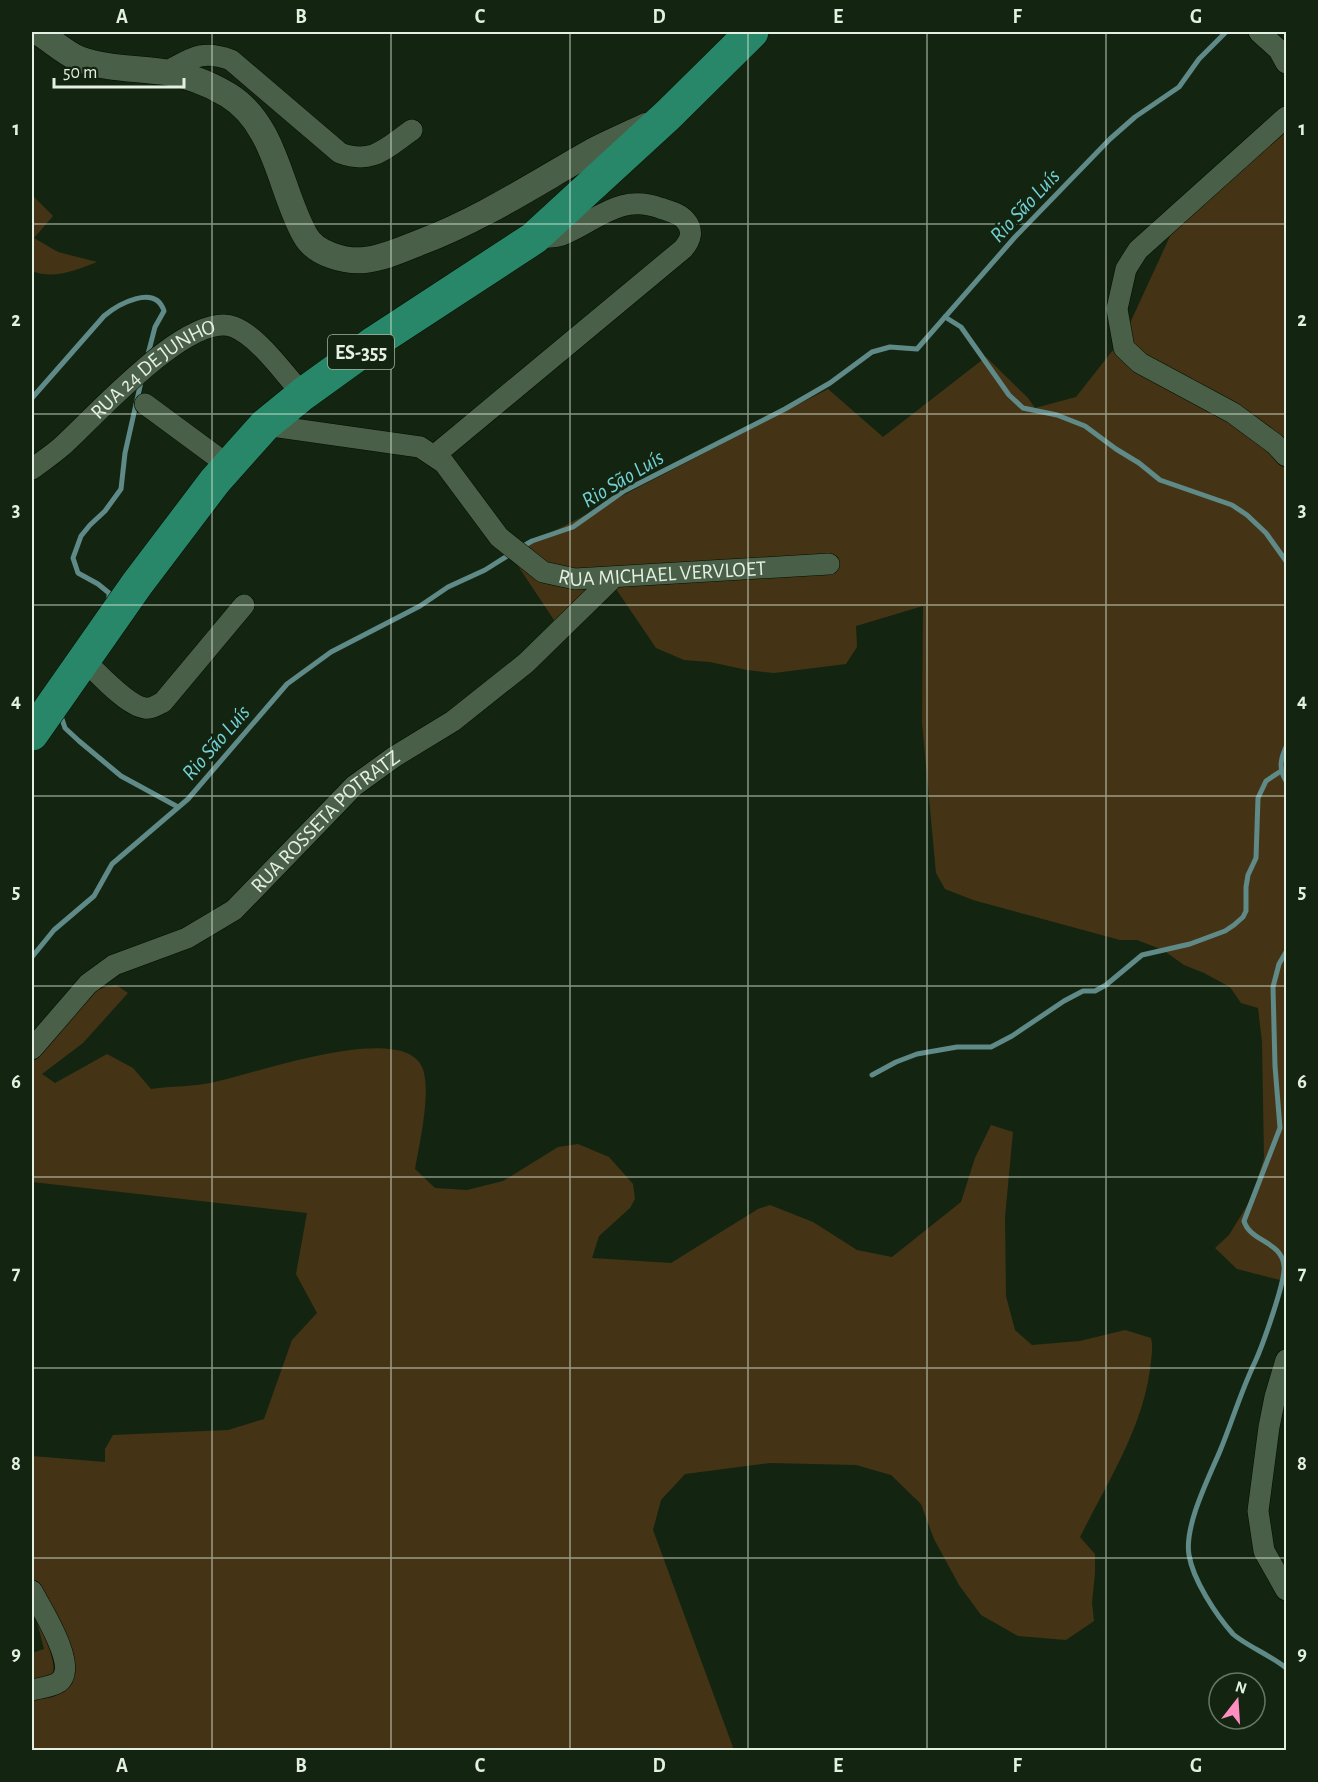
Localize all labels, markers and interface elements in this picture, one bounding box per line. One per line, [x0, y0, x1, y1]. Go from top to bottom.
text: A [116, 7, 128, 27]
text: B [295, 7, 307, 27]
text: C [475, 7, 486, 27]
text: D [652, 7, 666, 27]
text: E [833, 7, 843, 27]
text: F [1012, 7, 1022, 27]
text: G [1190, 7, 1202, 27]
scale bar [54, 51, 184, 89]
text: 50 m [63, 64, 97, 82]
text: 1 [12, 119, 20, 139]
text: 1 [1298, 119, 1306, 139]
water label: Rio São Luís [986, 165, 1064, 246]
text: 2 [11, 310, 21, 330]
text: 2 [1297, 310, 1307, 330]
street label: RUA 24 DE JUNHO [87, 316, 218, 423]
road number: ES-355 [328, 335, 394, 369]
water label: Rio São Luís [578, 446, 667, 512]
text: 3 [12, 500, 20, 520]
text: 3 [1298, 500, 1306, 520]
street label: RUA MICHAEL VERVLOET [556, 558, 767, 590]
text: 4 [11, 691, 21, 711]
text: 4 [1297, 691, 1307, 711]
water label: Rio São Luís [178, 701, 254, 784]
street label: RUA ROSSETA POTRATZ [247, 747, 404, 897]
text: 5 [12, 882, 20, 902]
text: 5 [1298, 882, 1306, 902]
text: 6 [11, 1072, 21, 1092]
text: 6 [1297, 1072, 1307, 1092]
text: 7 [12, 1263, 21, 1283]
text: 7 [1298, 1263, 1307, 1283]
text: 8 [11, 1454, 21, 1474]
text: 8 [1297, 1454, 1307, 1474]
text: 9 [11, 1644, 21, 1664]
text: 9 [1297, 1644, 1307, 1664]
north arrow [1207, 1671, 1267, 1731]
text: N [1233, 1678, 1249, 1697]
text: A [116, 1756, 128, 1776]
text: B [295, 1756, 307, 1776]
text: C [475, 1756, 486, 1776]
text: D [652, 1756, 666, 1776]
text: E [833, 1756, 843, 1776]
text: F [1012, 1756, 1022, 1776]
text: G [1190, 1756, 1202, 1776]

